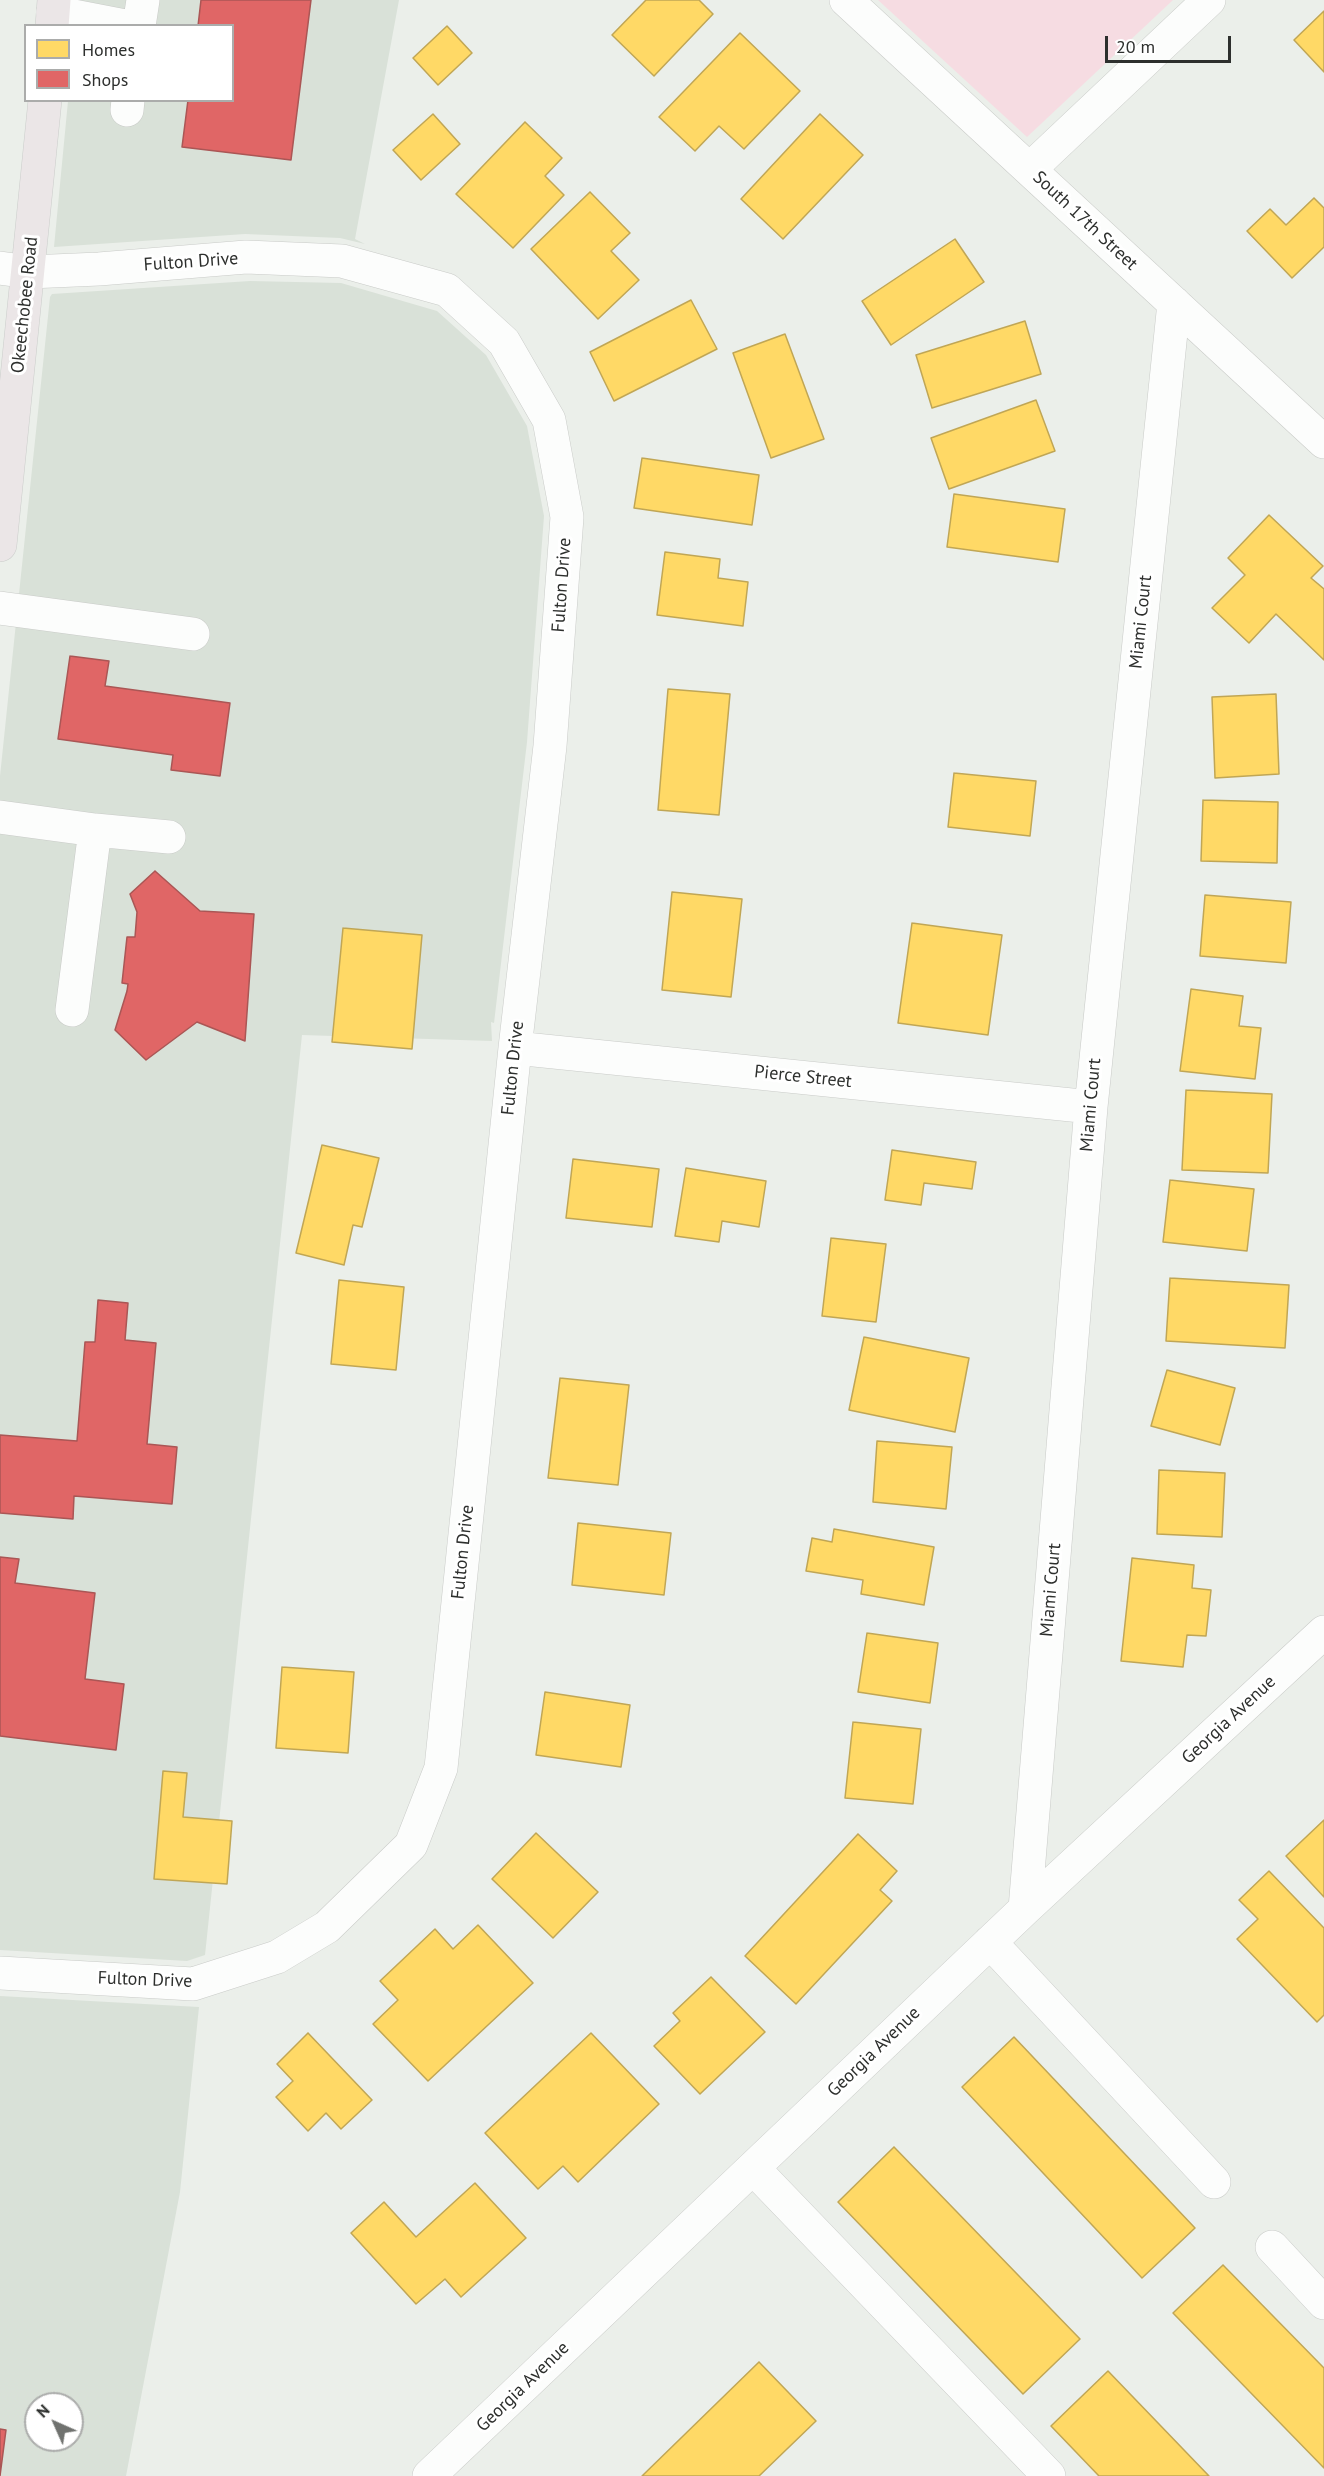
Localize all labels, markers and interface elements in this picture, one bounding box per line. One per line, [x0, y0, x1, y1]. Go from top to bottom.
legend [24, 24, 234, 102]
scale bar [1108, 24, 1234, 62]
text: 20 m [1116, 35, 1155, 58]
text: Homes [82, 38, 135, 61]
text: Shops [82, 68, 128, 91]
street label: South 17th Street [1028, 167, 1142, 275]
street label: Okeechobee Road [7, 236, 43, 374]
street label: Fulton Drive [143, 248, 239, 276]
street label: Fulton Drive [548, 537, 576, 633]
street label: Miami Court [1125, 574, 1157, 670]
street label: Fulton Drive [497, 1020, 529, 1116]
street label: Miami Court [1076, 1057, 1106, 1153]
street label: Pierce Street [753, 1061, 853, 1093]
street label: Fulton Drive [447, 1504, 479, 1600]
street label: Miami Court [1036, 1542, 1066, 1638]
street label: Georgia Avenue [1178, 1671, 1280, 1769]
street label: Fulton Drive [97, 1968, 193, 1992]
street label: Georgia Avenue [823, 2002, 925, 2102]
street label: Georgia Avenue [472, 2337, 574, 2437]
north arrow [24, 2392, 84, 2452]
text: N [32, 2400, 53, 2421]

